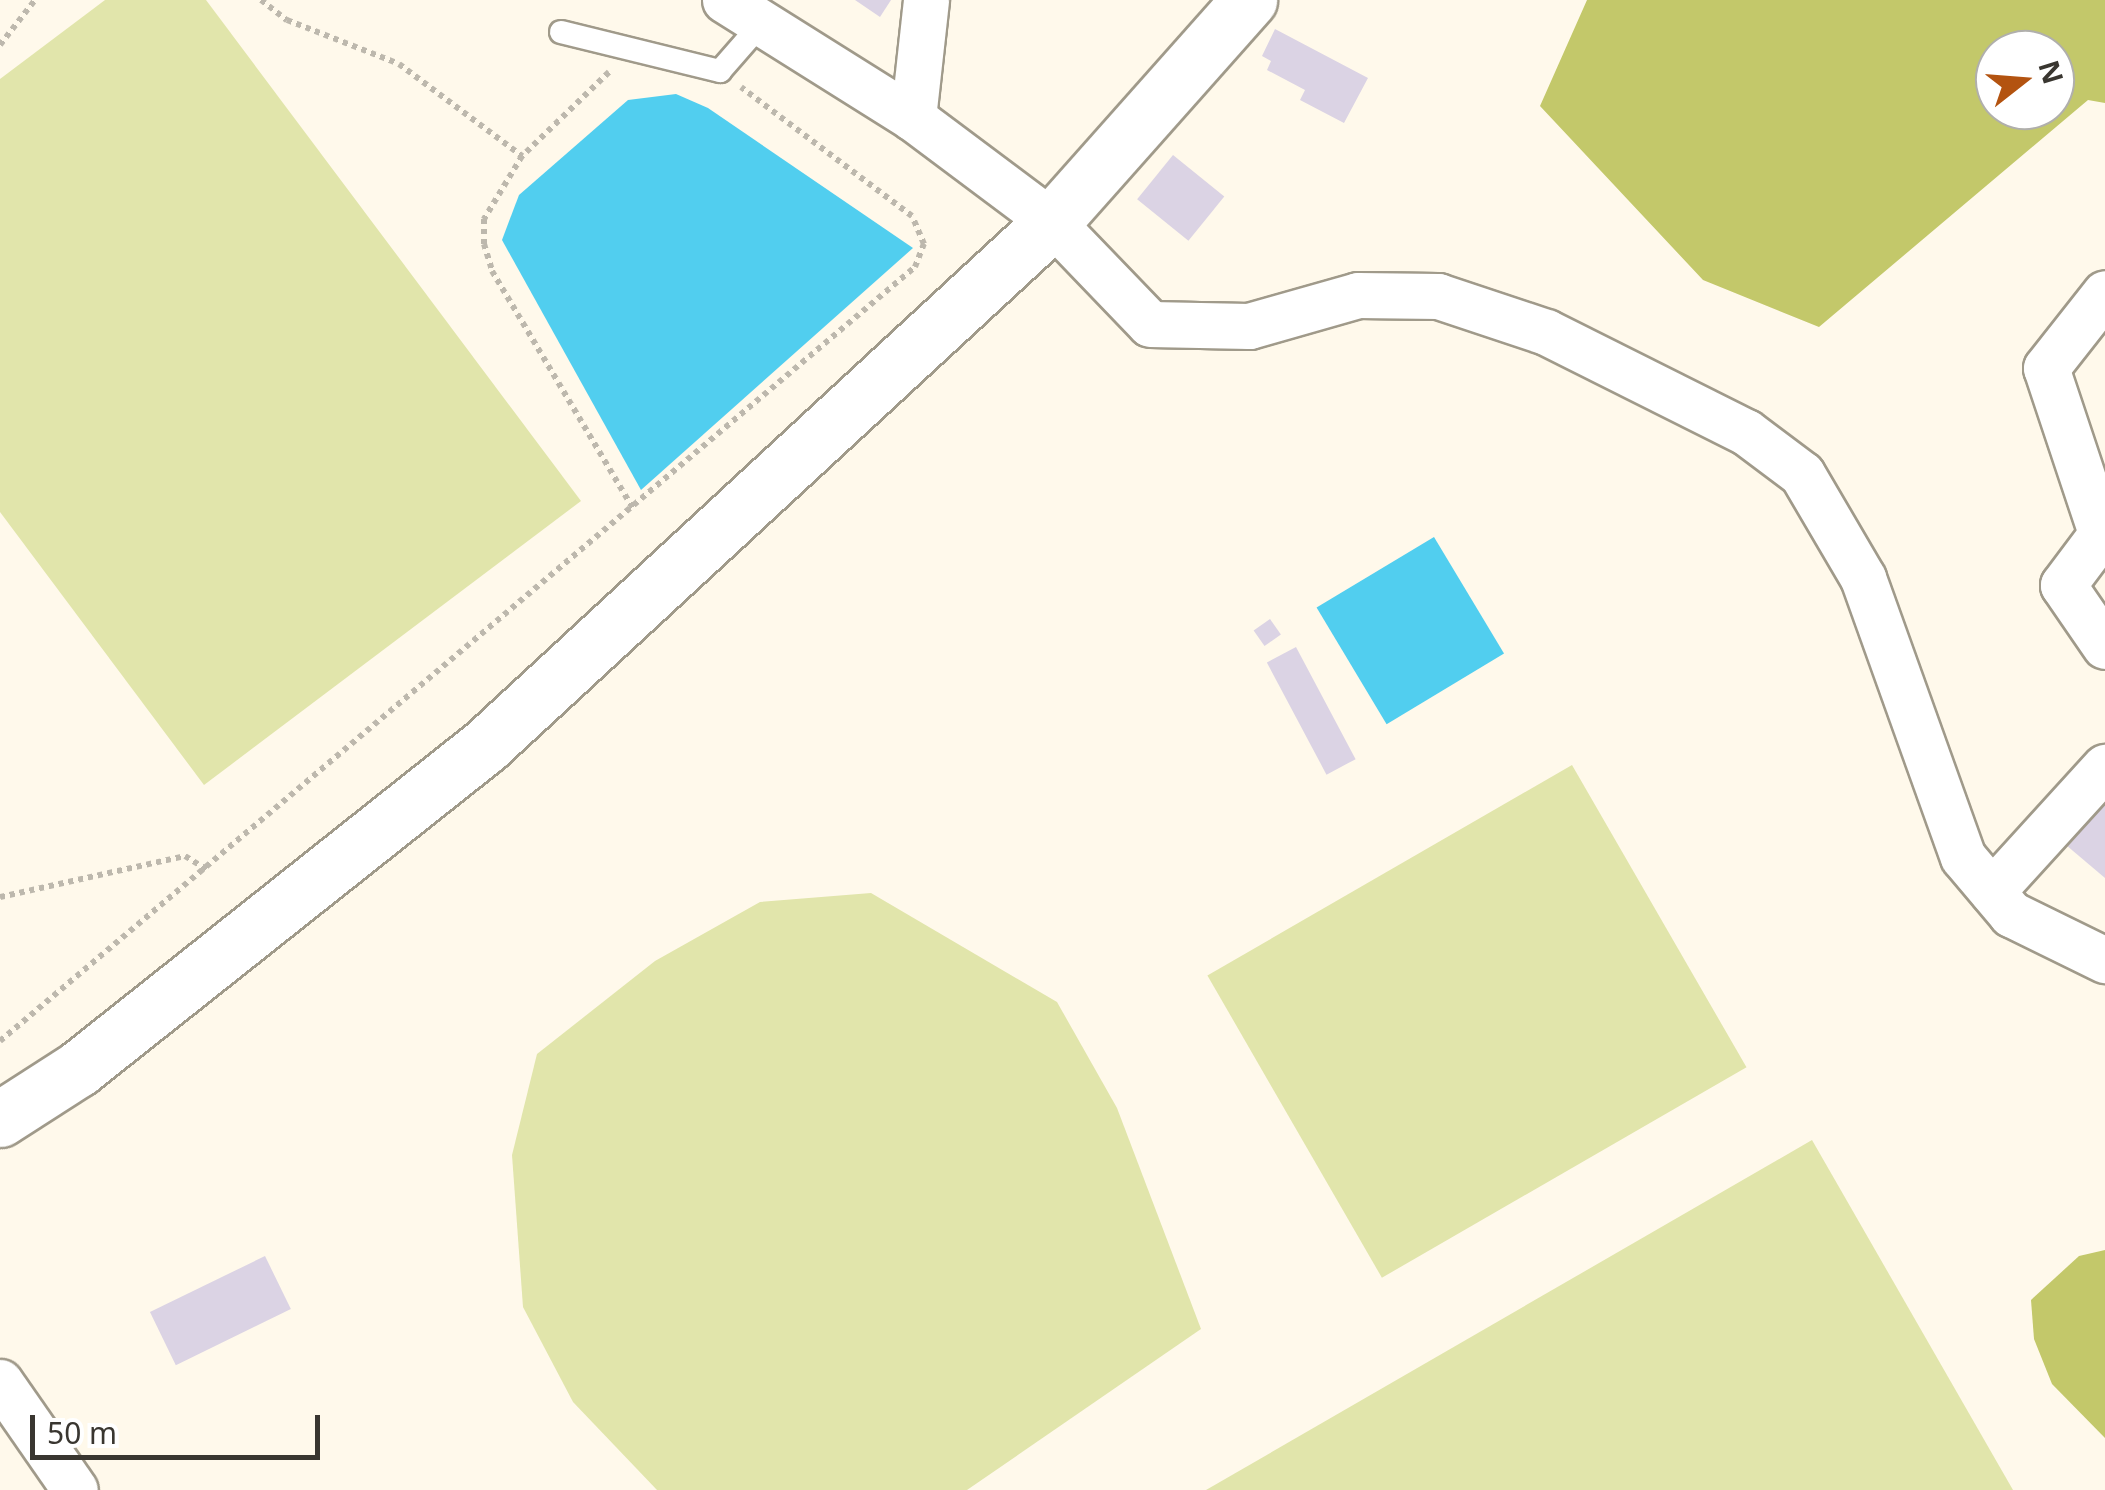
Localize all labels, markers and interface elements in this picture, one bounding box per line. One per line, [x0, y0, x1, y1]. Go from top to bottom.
north arrow [1975, 30, 2075, 130]
text: N [2030, 55, 2073, 88]
scale bar [35, 1395, 325, 1457]
text: 50 m [47, 1412, 117, 1453]

